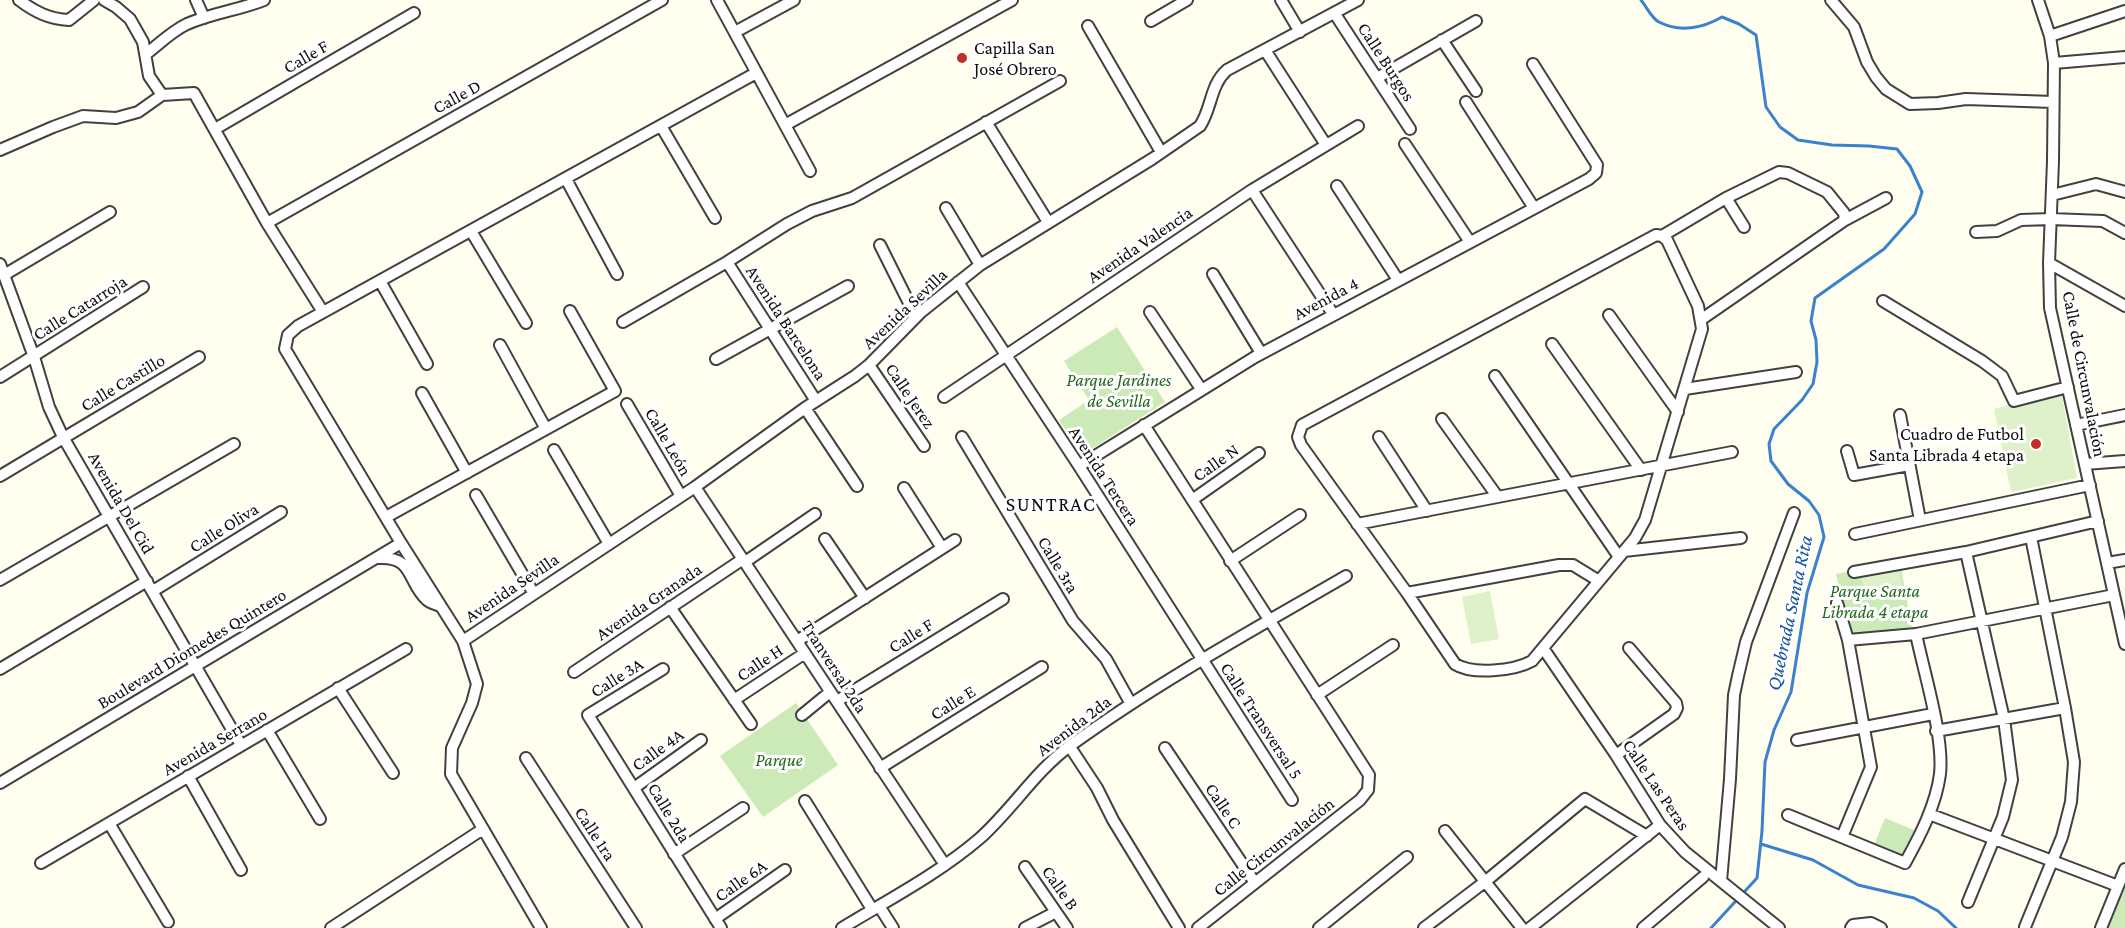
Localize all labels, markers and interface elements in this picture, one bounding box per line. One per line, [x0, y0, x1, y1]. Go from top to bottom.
street label: Calle Burgos [1353, 19, 1419, 105]
street label: Calle F [280, 36, 332, 78]
place label: Capilla San José Obrero [974, 37, 1057, 80]
marker: Capilla San José Obrero [955, 51, 969, 65]
street label: Calle D [429, 75, 485, 119]
street label: Avenida Valencia [1083, 202, 1197, 288]
street label: Avenida Barcelona [741, 262, 831, 384]
street label: Avenida Sevilla [858, 264, 952, 354]
street label: Calle Catarroja [29, 271, 131, 345]
street label: Avenida 4 [1290, 273, 1362, 325]
street label: Calle de Circunvalación [2057, 289, 2111, 459]
street label: Calle Castillo [77, 349, 169, 417]
street label: Calle Jerez [880, 359, 940, 433]
park label: Parque Jardines de Sevilla [1067, 369, 1171, 412]
street label: Calle León [640, 404, 696, 480]
street label: Avenida Tercera [1064, 422, 1144, 530]
place label: Cuadro de Futbol Santa Librada 4 etapa [1869, 423, 2024, 466]
marker: Cuadro de Futbol Santa Librada 4 etapa [2029, 437, 2043, 451]
street label: Calle N [1189, 439, 1243, 487]
street label: Avenida Del Cid [83, 448, 159, 558]
district label: SUNTRAC [1006, 493, 1096, 517]
street label: Calle Oliva [185, 498, 263, 558]
street label: Calle 3ra [1033, 533, 1083, 597]
water label: Quebrada Santa Rita [1762, 533, 1818, 693]
street label: Avenida Sevilla [461, 549, 563, 627]
street label: Avenida Granada [592, 559, 706, 645]
park label: Parque Santa Librada 4 etapa [1822, 580, 1928, 622]
street label: Boulevard Diomedes Quintero [94, 584, 290, 714]
street label: Calle F [885, 614, 937, 658]
street label: Tranversal 2da [796, 617, 872, 717]
street label: Calle H [733, 640, 787, 686]
street label: Calle 3A [587, 653, 647, 703]
street label: Calle Transversal 5 [1215, 659, 1307, 783]
street label: Calle E [926, 681, 980, 725]
street label: Avenida 2da [1032, 691, 1116, 761]
street label: Avenida Serrano [159, 703, 271, 781]
street label: Calle 4A [628, 724, 688, 776]
street label: Calle Las Peras [1618, 735, 1694, 835]
park label: Parque [756, 749, 802, 771]
street label: Calle 2da [643, 779, 695, 847]
street label: Calle C [1200, 779, 1246, 833]
street label: Calle Circunvalación [1209, 793, 1339, 901]
street label: Calle 1ra [570, 803, 620, 865]
street label: Calle 6A [711, 855, 771, 907]
street label: Calle B [1037, 862, 1083, 914]

